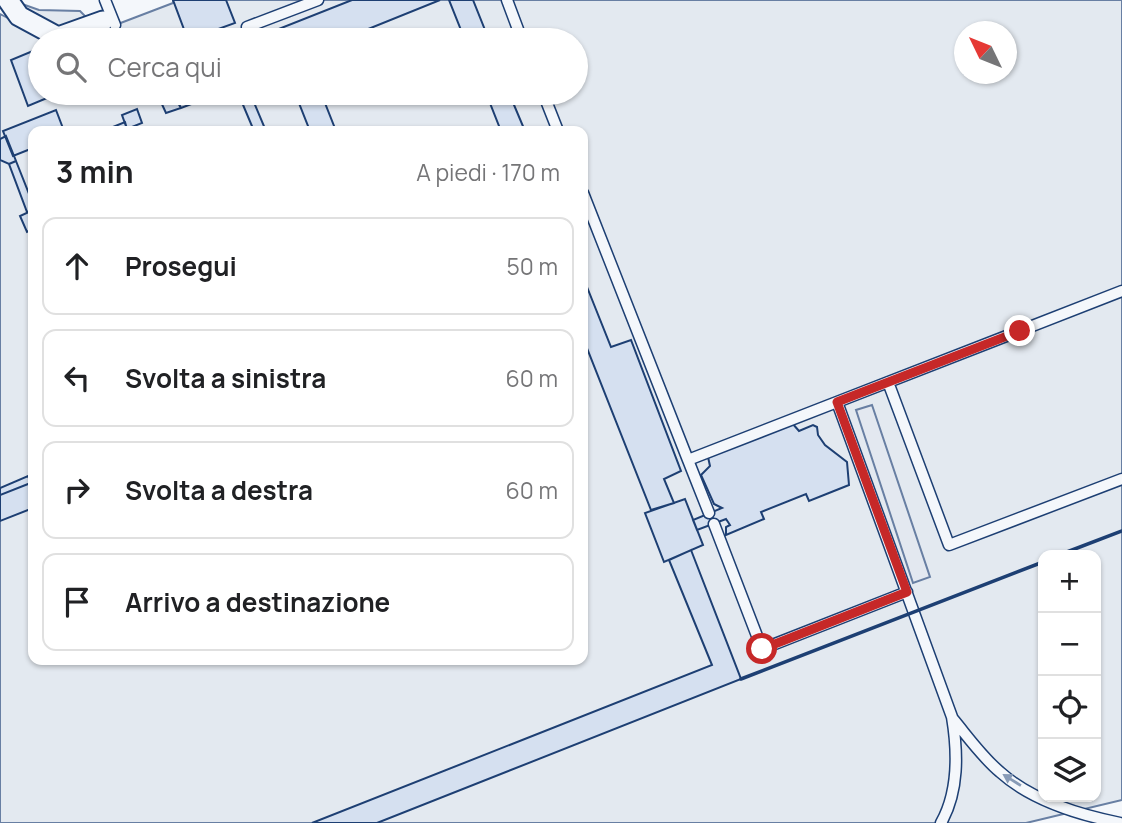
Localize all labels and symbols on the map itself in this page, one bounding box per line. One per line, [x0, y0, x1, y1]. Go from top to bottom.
north arrow [954, 21, 1017, 84]
route end [1004, 315, 1035, 346]
route start [746, 633, 777, 664]
one-way arrow [1002, 774, 1021, 786]

